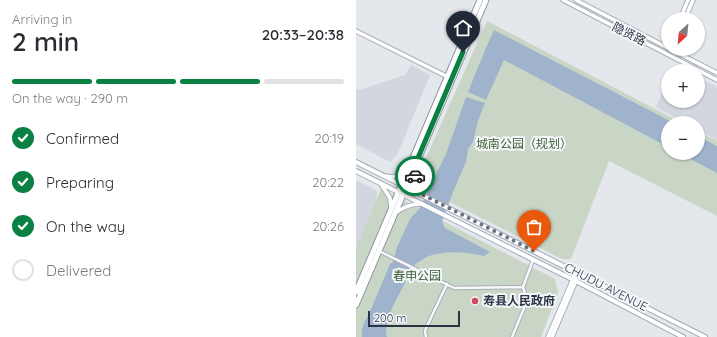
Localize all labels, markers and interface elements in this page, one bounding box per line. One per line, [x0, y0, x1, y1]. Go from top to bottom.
text: Arriving in [12, 11, 72, 27]
pin [446, 11, 480, 52]
north arrow [661, 12, 705, 56]
map controls [661, 12, 705, 160]
icon: home [452, 17, 474, 39]
street label: 隐贤路 [610, 19, 649, 48]
text: 2 min [12, 25, 79, 58]
text: 20:33–20:38 [262, 25, 344, 44]
button: + [661, 64, 705, 108]
text: On the way · 290 m [12, 90, 128, 106]
button: − [661, 116, 705, 160]
icon: check [12, 127, 34, 149]
text: Confirmed [46, 129, 119, 148]
text: 20:19 [315, 130, 344, 146]
park label: 城南公园（规划） [476, 136, 572, 151]
courier [395, 156, 435, 196]
icon: car [404, 165, 426, 187]
icon: check [12, 171, 34, 193]
text: Preparing [46, 173, 114, 192]
text: 20:22 [312, 174, 344, 190]
pin [517, 210, 551, 251]
icon: check [12, 215, 34, 237]
icon: bag [523, 216, 545, 238]
text: On the way [46, 217, 125, 236]
text: 20:26 [312, 218, 344, 234]
street label: CHUDU AVENUE [562, 259, 650, 314]
text: Delivered [46, 261, 111, 280]
park label: 春申公园 [393, 268, 441, 283]
place label: 寿县人民政府 [483, 293, 555, 308]
marker: 寿县人民政府 [470, 296, 480, 306]
scale bar [368, 309, 460, 328]
text: 200 m [374, 311, 406, 325]

